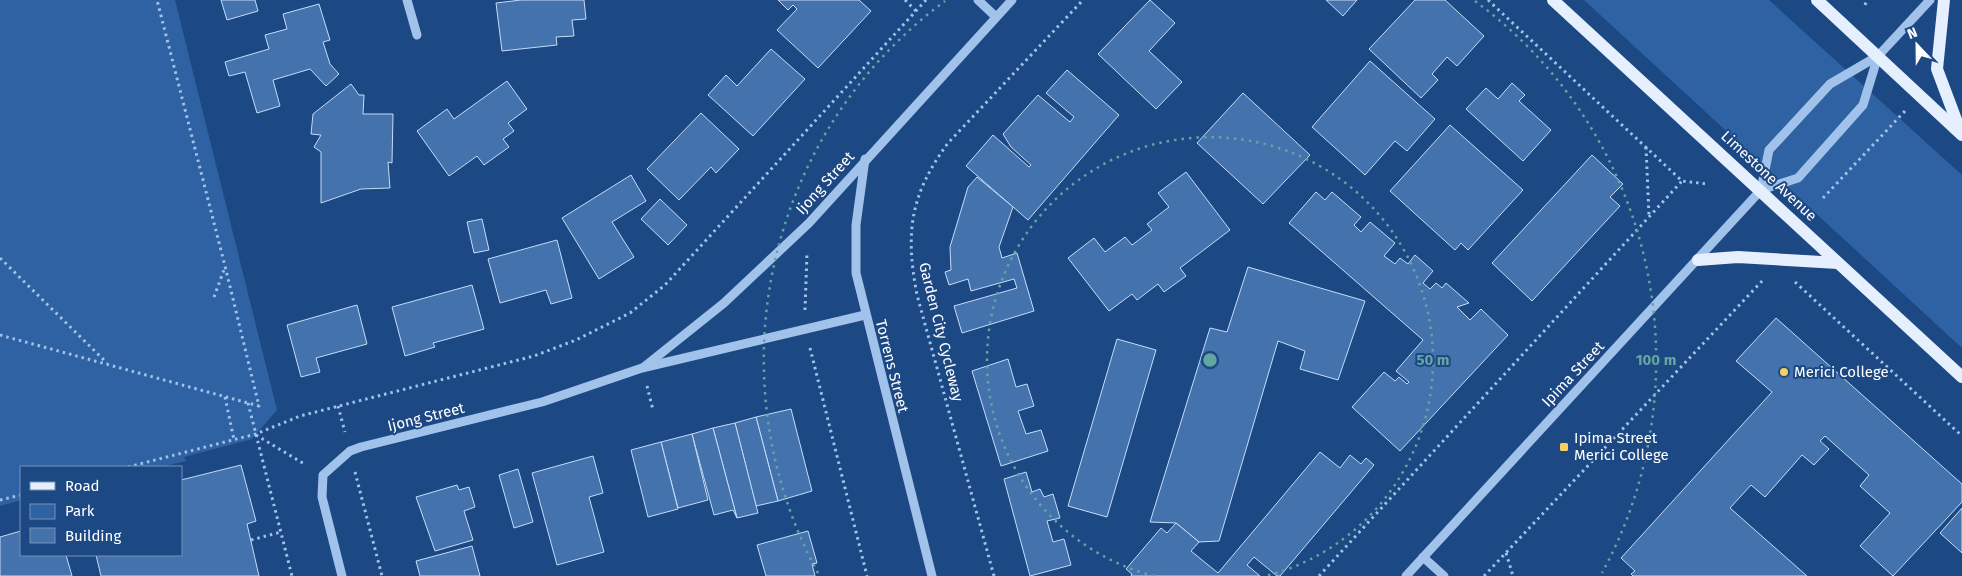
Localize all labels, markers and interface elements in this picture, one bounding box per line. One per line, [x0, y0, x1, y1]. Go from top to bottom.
north arrow [1892, 20, 1942, 70]
text: N [1905, 24, 1920, 43]
street label: Limestone Avenue [1717, 127, 1821, 225]
street label: Ijong Street [792, 147, 858, 218]
street label: Garden City Cycleway [915, 261, 967, 404]
street label: Torrens Street [872, 318, 912, 415]
street label: Ipima Street [1538, 337, 1608, 411]
centre of rings [1201, 351, 1219, 369]
text: 50 m [1416, 351, 1450, 369]
text: 100 m [1636, 351, 1676, 369]
place label: Merici College [1794, 363, 1889, 381]
marker: Merici College [1778, 366, 1790, 378]
street label: Ijong Street [386, 399, 467, 435]
place label: Ipima Street Merici College [1574, 429, 1669, 464]
marker: Ipima Street Merici College [1558, 441, 1570, 453]
legend [20, 466, 182, 556]
text: Road [65, 477, 100, 495]
text: Park [65, 502, 95, 520]
text: Building [65, 527, 121, 545]

